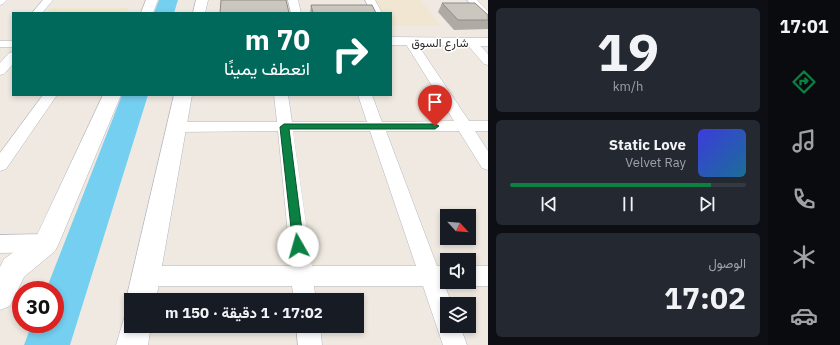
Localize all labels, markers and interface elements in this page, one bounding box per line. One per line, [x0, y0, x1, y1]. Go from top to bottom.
text: 17:01 [779, 15, 829, 38]
text: 19 [597, 18, 659, 85]
text: 70 m [245, 21, 310, 58]
icon: right [324, 28, 376, 80]
street label: شارع السوق [412, 35, 468, 52]
text: انعطف يمينًا [224, 57, 310, 80]
icon: directions [790, 68, 818, 96]
text: km/h [613, 78, 643, 95]
pin [418, 85, 452, 126]
icon: arrive [424, 91, 446, 113]
icon: music [790, 127, 818, 155]
text: Static Love [609, 135, 686, 154]
text: Velvet Ray [625, 154, 686, 171]
icon: phone [790, 185, 818, 213]
icon: previous [538, 193, 560, 215]
icon: pause [617, 193, 639, 215]
icon: next [696, 193, 718, 215]
north arrow [440, 209, 476, 245]
map controls [440, 209, 476, 333]
position arrow [277, 225, 319, 267]
icon: climate [790, 243, 818, 271]
button: sound [440, 253, 476, 289]
text: الوصول [708, 255, 746, 272]
text: 17:02 [664, 278, 746, 317]
speed limit sign: 30 [12, 281, 64, 333]
button: layers [440, 297, 476, 333]
icon: car [790, 302, 818, 330]
text: 17:02 · 1 دقيقة · 150 m [165, 303, 323, 322]

